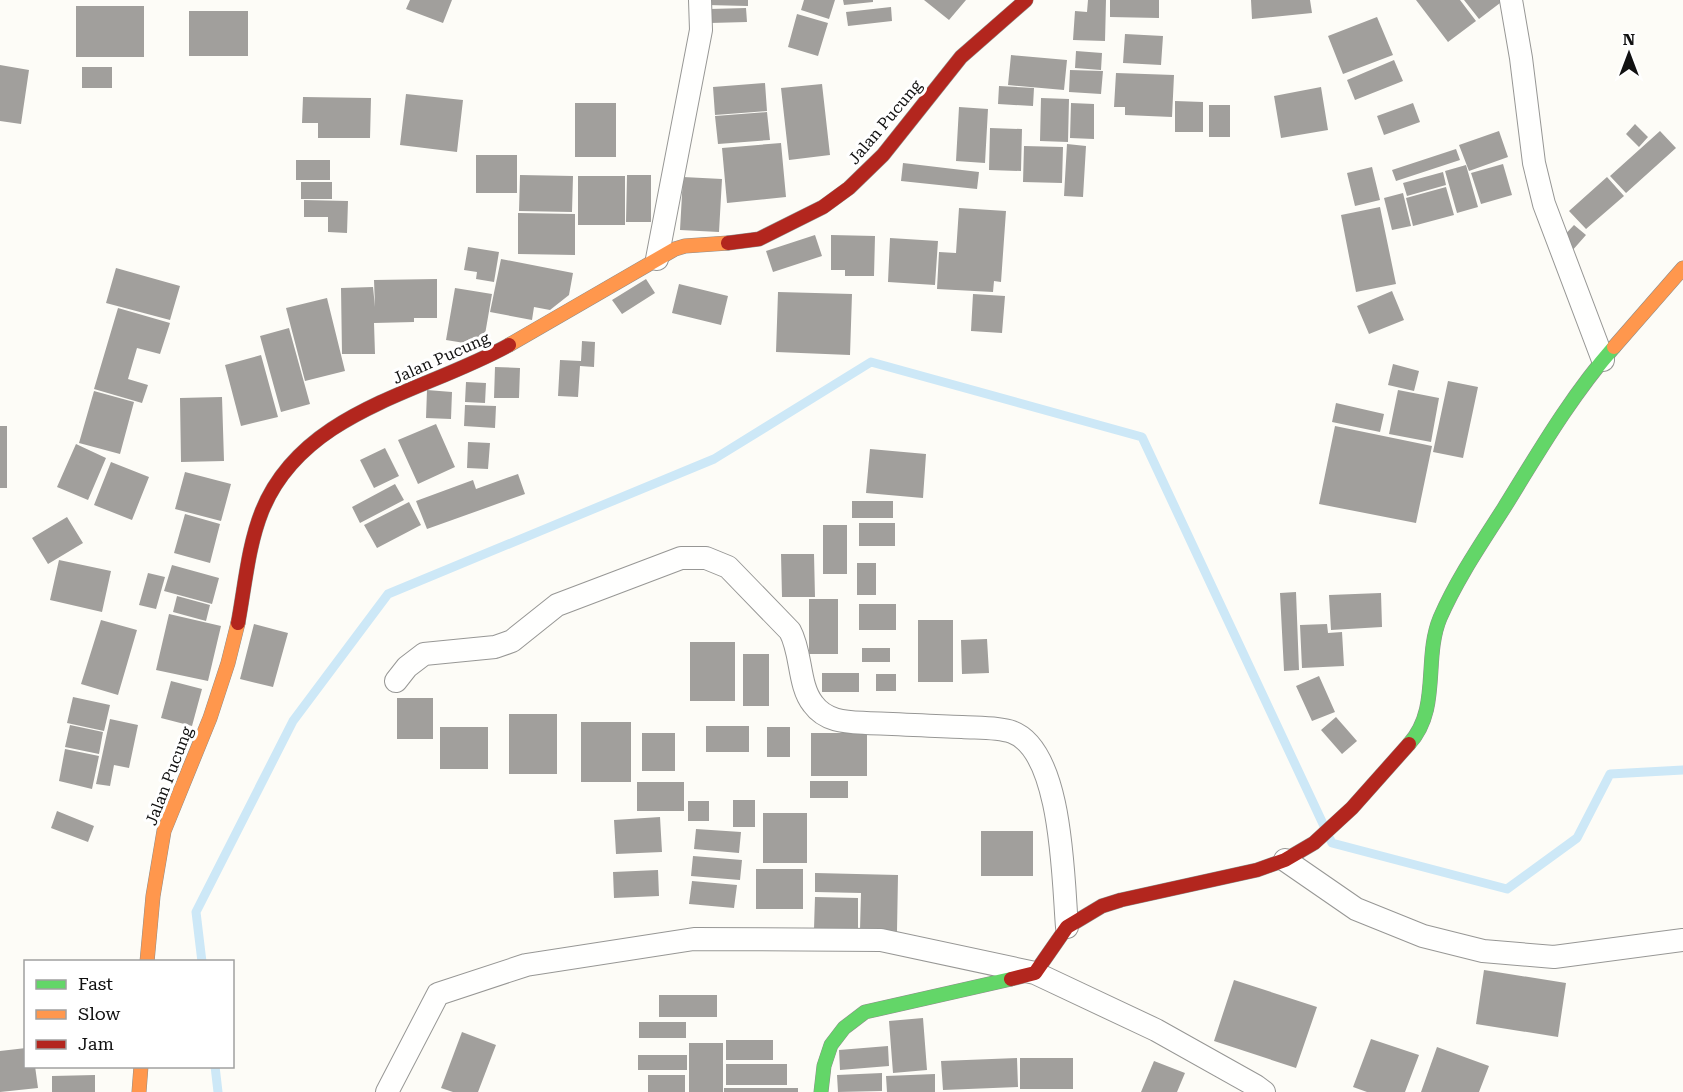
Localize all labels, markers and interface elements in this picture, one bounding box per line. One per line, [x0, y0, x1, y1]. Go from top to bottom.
north arrow [1599, 24, 1659, 84]
text: N [1623, 30, 1635, 49]
street label: Jalan Pucung [844, 75, 926, 168]
street label: Jalan Pucung [390, 328, 493, 388]
street label: Jalan Pucung [141, 723, 197, 828]
legend [24, 960, 234, 1068]
text: Fast [78, 973, 113, 994]
text: Slow [78, 1003, 120, 1024]
text: Jam [78, 1033, 114, 1054]

